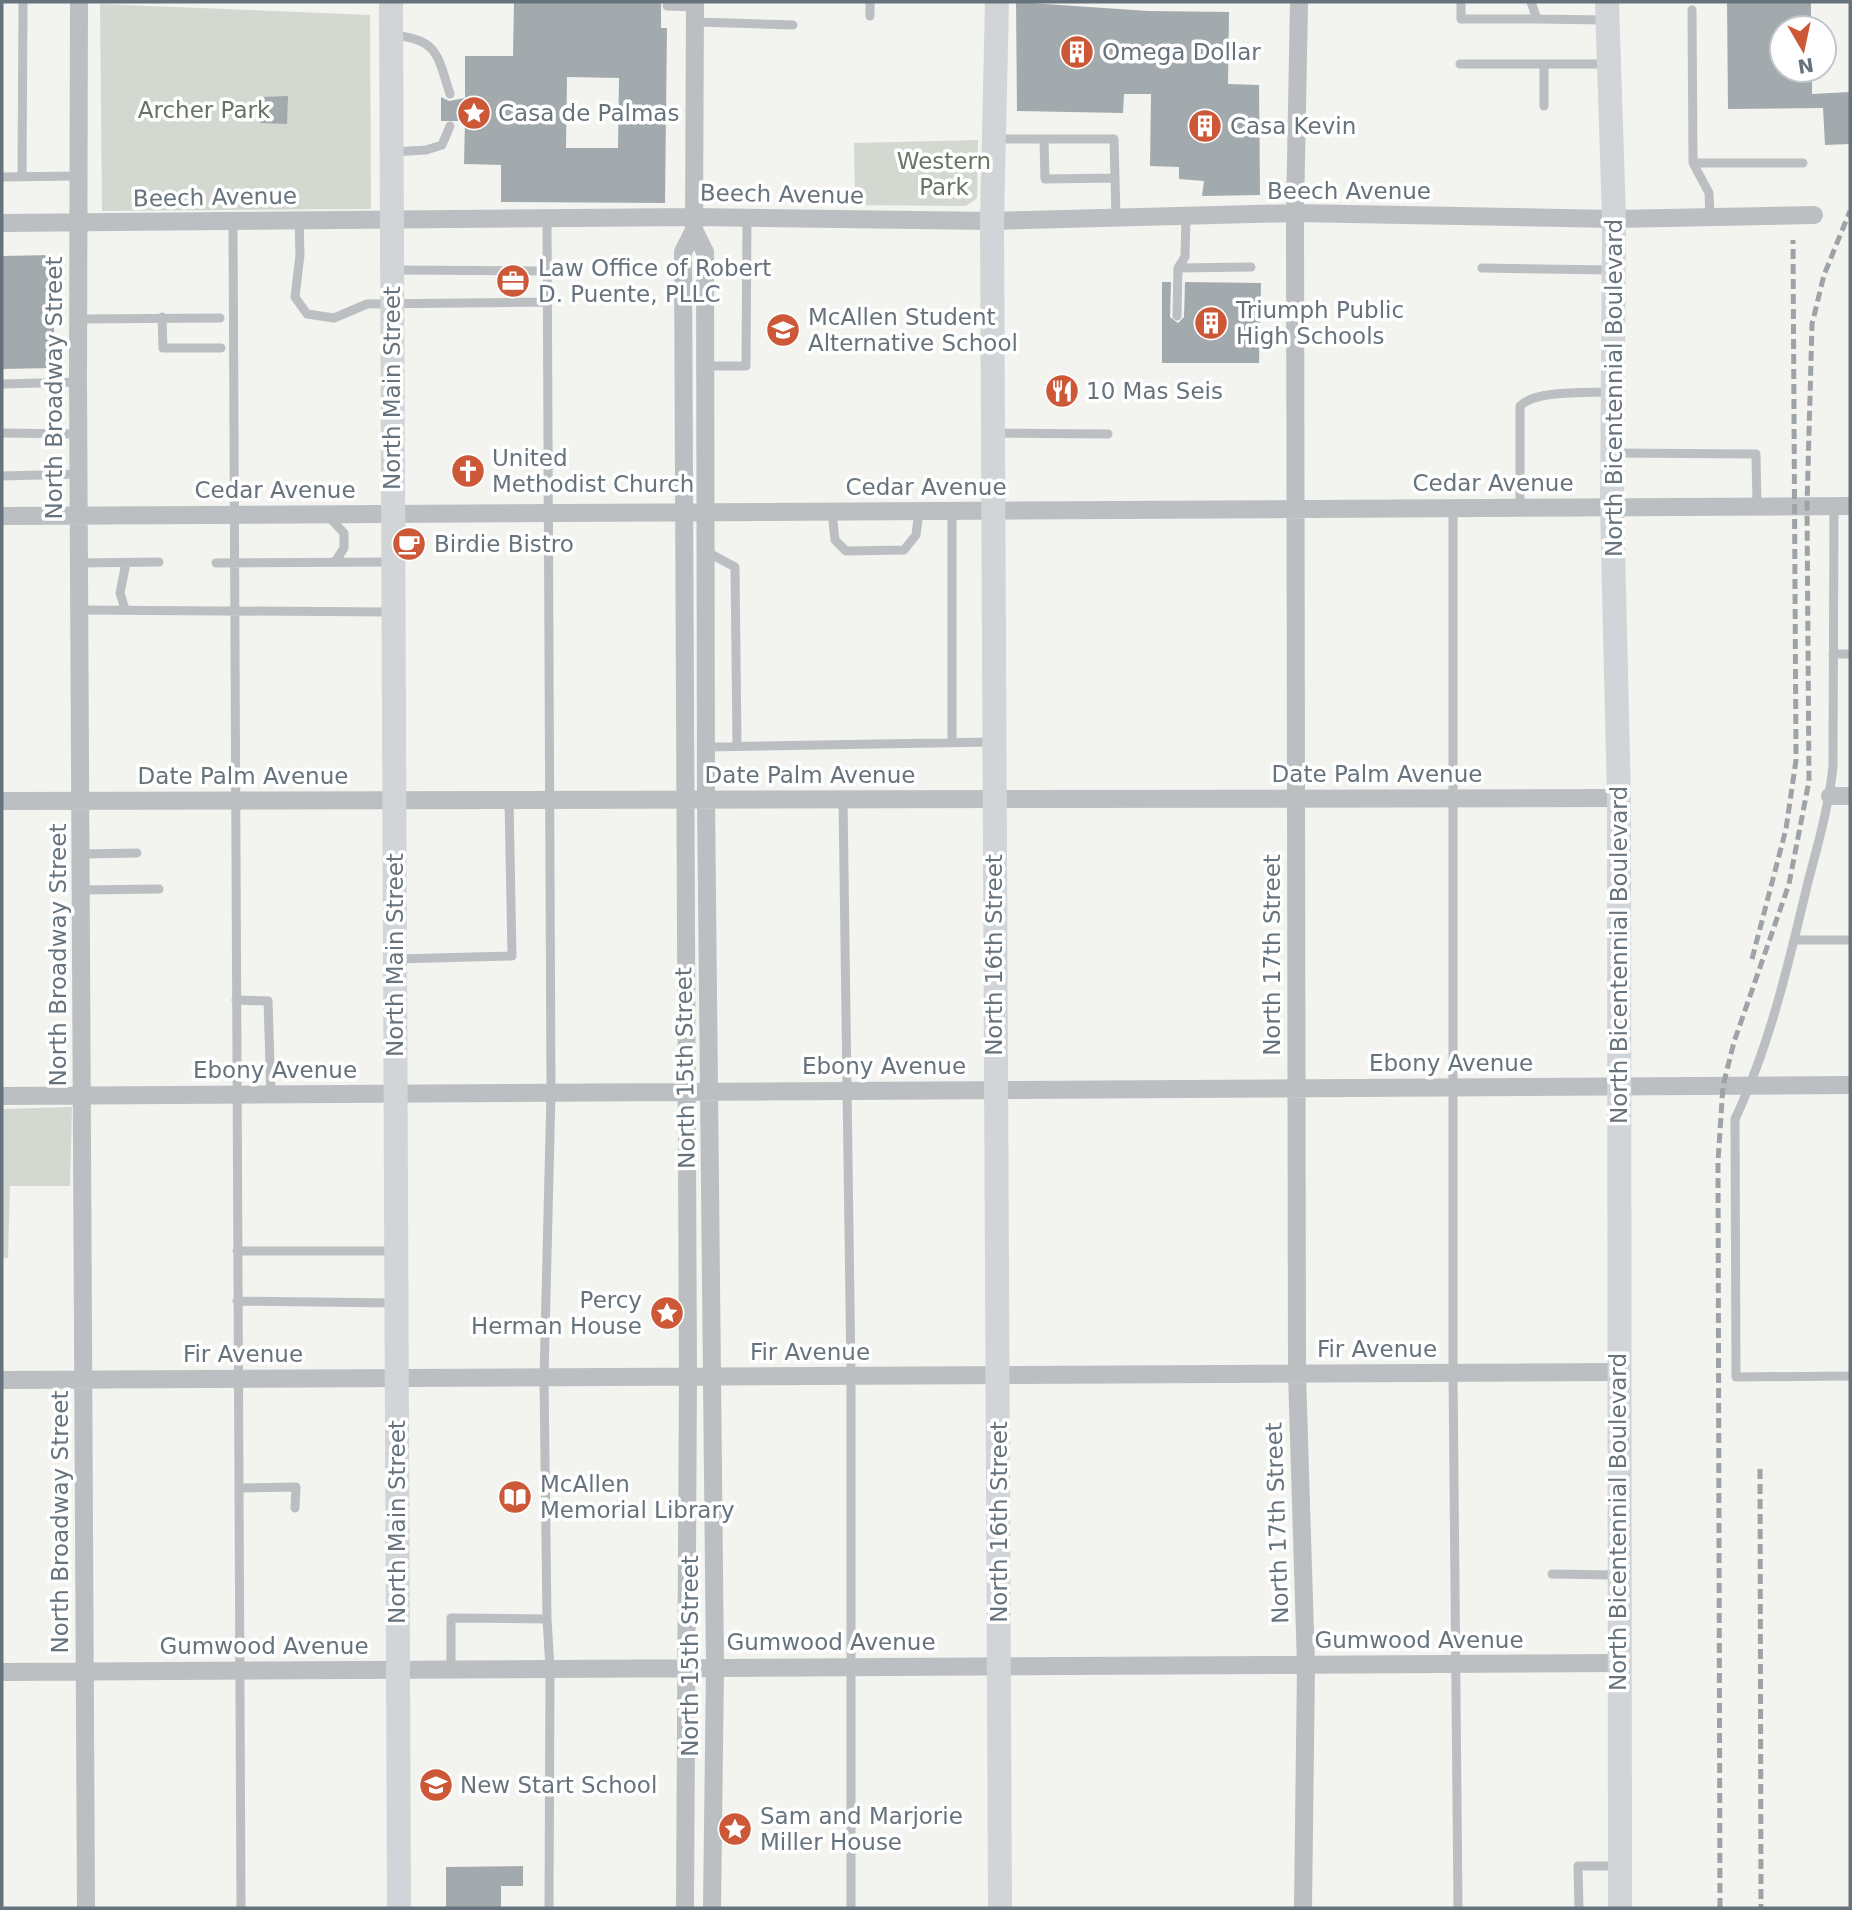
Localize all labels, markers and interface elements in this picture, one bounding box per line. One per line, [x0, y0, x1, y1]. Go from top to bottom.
north arrow [1768, 14, 1838, 84]
building icon: Omega Dollar [1058, 33, 1096, 71]
place label: Omega Dollar [1102, 39, 1261, 65]
text: N [1796, 54, 1815, 78]
place icon: Casa de Palmas [455, 94, 493, 132]
park label: Archer Park [138, 97, 271, 123]
place label: Casa de Palmas [498, 100, 679, 126]
building icon: Casa Kevin [1186, 107, 1224, 145]
place label: Casa Kevin [1230, 113, 1356, 139]
park label: Western Park [897, 148, 991, 200]
street label: Beech Avenue [1267, 178, 1431, 204]
street label: Beech Avenue [700, 180, 864, 208]
street label: Beech Avenue [133, 183, 297, 211]
street label: North Bicentennial Boulevard [1601, 219, 1627, 557]
place label: Law Office of Robert D. Puente, PLLC [538, 255, 771, 307]
street label: North Broadway Street [41, 257, 67, 519]
office icon: Law Office of Robert D. Puente, PLLC [494, 262, 532, 300]
street label: North Main Street [379, 286, 405, 490]
place label: Triumph Public High Schools [1235, 297, 1404, 349]
place label: McAllen Student Alternative School [808, 304, 1018, 356]
building icon: Triumph Public High Schools [1192, 304, 1230, 342]
school or university icon: McAllen Student Alternative School [764, 311, 802, 349]
restaurant icon: 10 Mas Seis [1043, 372, 1081, 410]
place label: 10 Mas Seis [1086, 378, 1223, 404]
place label: United Methodist Church [492, 445, 694, 497]
church icon: United Methodist Church [449, 452, 487, 490]
street label: Cedar Avenue [1412, 470, 1574, 496]
street label: Cedar Avenue [845, 474, 1007, 500]
street label: Cedar Avenue [194, 477, 356, 503]
cafe icon: Birdie Bistro [390, 525, 428, 563]
place label: Birdie Bistro [434, 531, 574, 557]
street label: Date Palm Avenue [1272, 761, 1482, 787]
street label: Date Palm Avenue [705, 762, 915, 788]
street label: Date Palm Avenue [138, 763, 348, 789]
street label: North Bicentennial Boulevard [1606, 786, 1632, 1124]
street label: North Broadway Street [45, 824, 71, 1086]
street label: North Main Street [382, 853, 408, 1057]
street label: North 16th Street [981, 854, 1007, 1056]
street label: North 17th Street [1259, 854, 1285, 1056]
street label: North 15th Street [670, 967, 700, 1169]
street label: Ebony Avenue [1369, 1050, 1533, 1076]
street label: Ebony Avenue [802, 1053, 966, 1079]
street label: Ebony Avenue [193, 1057, 357, 1083]
place label: Percy Herman House [471, 1287, 642, 1339]
place icon: Percy Herman House [648, 1294, 686, 1332]
street label: Fir Avenue [1317, 1336, 1437, 1362]
street label: Fir Avenue [750, 1339, 870, 1365]
street label: Fir Avenue [183, 1341, 303, 1367]
street label: North Bicentennial Boulevard [1605, 1353, 1631, 1691]
street label: North Broadway Street [47, 1391, 73, 1653]
street label: North Main Street [384, 1420, 410, 1624]
street label: North 16th Street [986, 1421, 1012, 1623]
street label: North 17th Street [1260, 1422, 1294, 1624]
place label: McAllen Memorial Library [540, 1471, 735, 1523]
library icon: McAllen Memorial Library [496, 1478, 534, 1516]
street label: North 15th Street [677, 1555, 703, 1757]
street label: Gumwood Avenue [1314, 1627, 1524, 1653]
street label: Gumwood Avenue [726, 1629, 936, 1655]
street label: Gumwood Avenue [159, 1633, 369, 1659]
school or university icon: New Start School [417, 1766, 455, 1804]
place label: New Start School [460, 1772, 657, 1798]
place label: Sam and Marjorie Miller House [760, 1803, 963, 1855]
place icon: Sam and Marjorie Miller House [716, 1810, 754, 1848]

